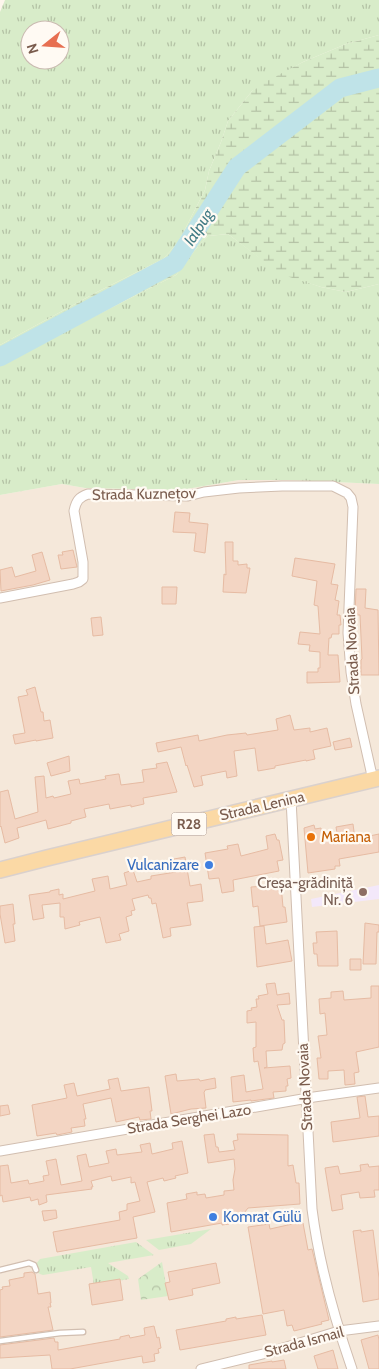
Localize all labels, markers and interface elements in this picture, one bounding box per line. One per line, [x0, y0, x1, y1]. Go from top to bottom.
north arrow [20, 20, 70, 70]
text: N [23, 41, 43, 56]
water label: Ialpug [180, 205, 218, 249]
street label: Strada Kuznețov [92, 484, 197, 505]
street label: Strada Novaia [341, 606, 363, 695]
street label: Strada Lenina [218, 787, 307, 825]
road number: R28 [172, 812, 206, 836]
place label: Mariana [321, 828, 372, 846]
marker: Mariana [305, 831, 317, 843]
place label: Vulcanizare [127, 856, 199, 874]
marker: Vulcanizare [203, 859, 215, 871]
place label: Creșa-grădiniță Nr. 6 [257, 874, 354, 909]
marker: Creșa-grădiniță Nr. 6 [357, 886, 369, 898]
street label: Strada Novaia [294, 1042, 316, 1131]
street label: Strada Serghei Lazo [126, 1100, 252, 1138]
place label: Komrat Gülü [223, 1208, 302, 1226]
marker: Komrat Gülü [207, 1211, 219, 1223]
street label: Strada Ismail [262, 1323, 346, 1361]

